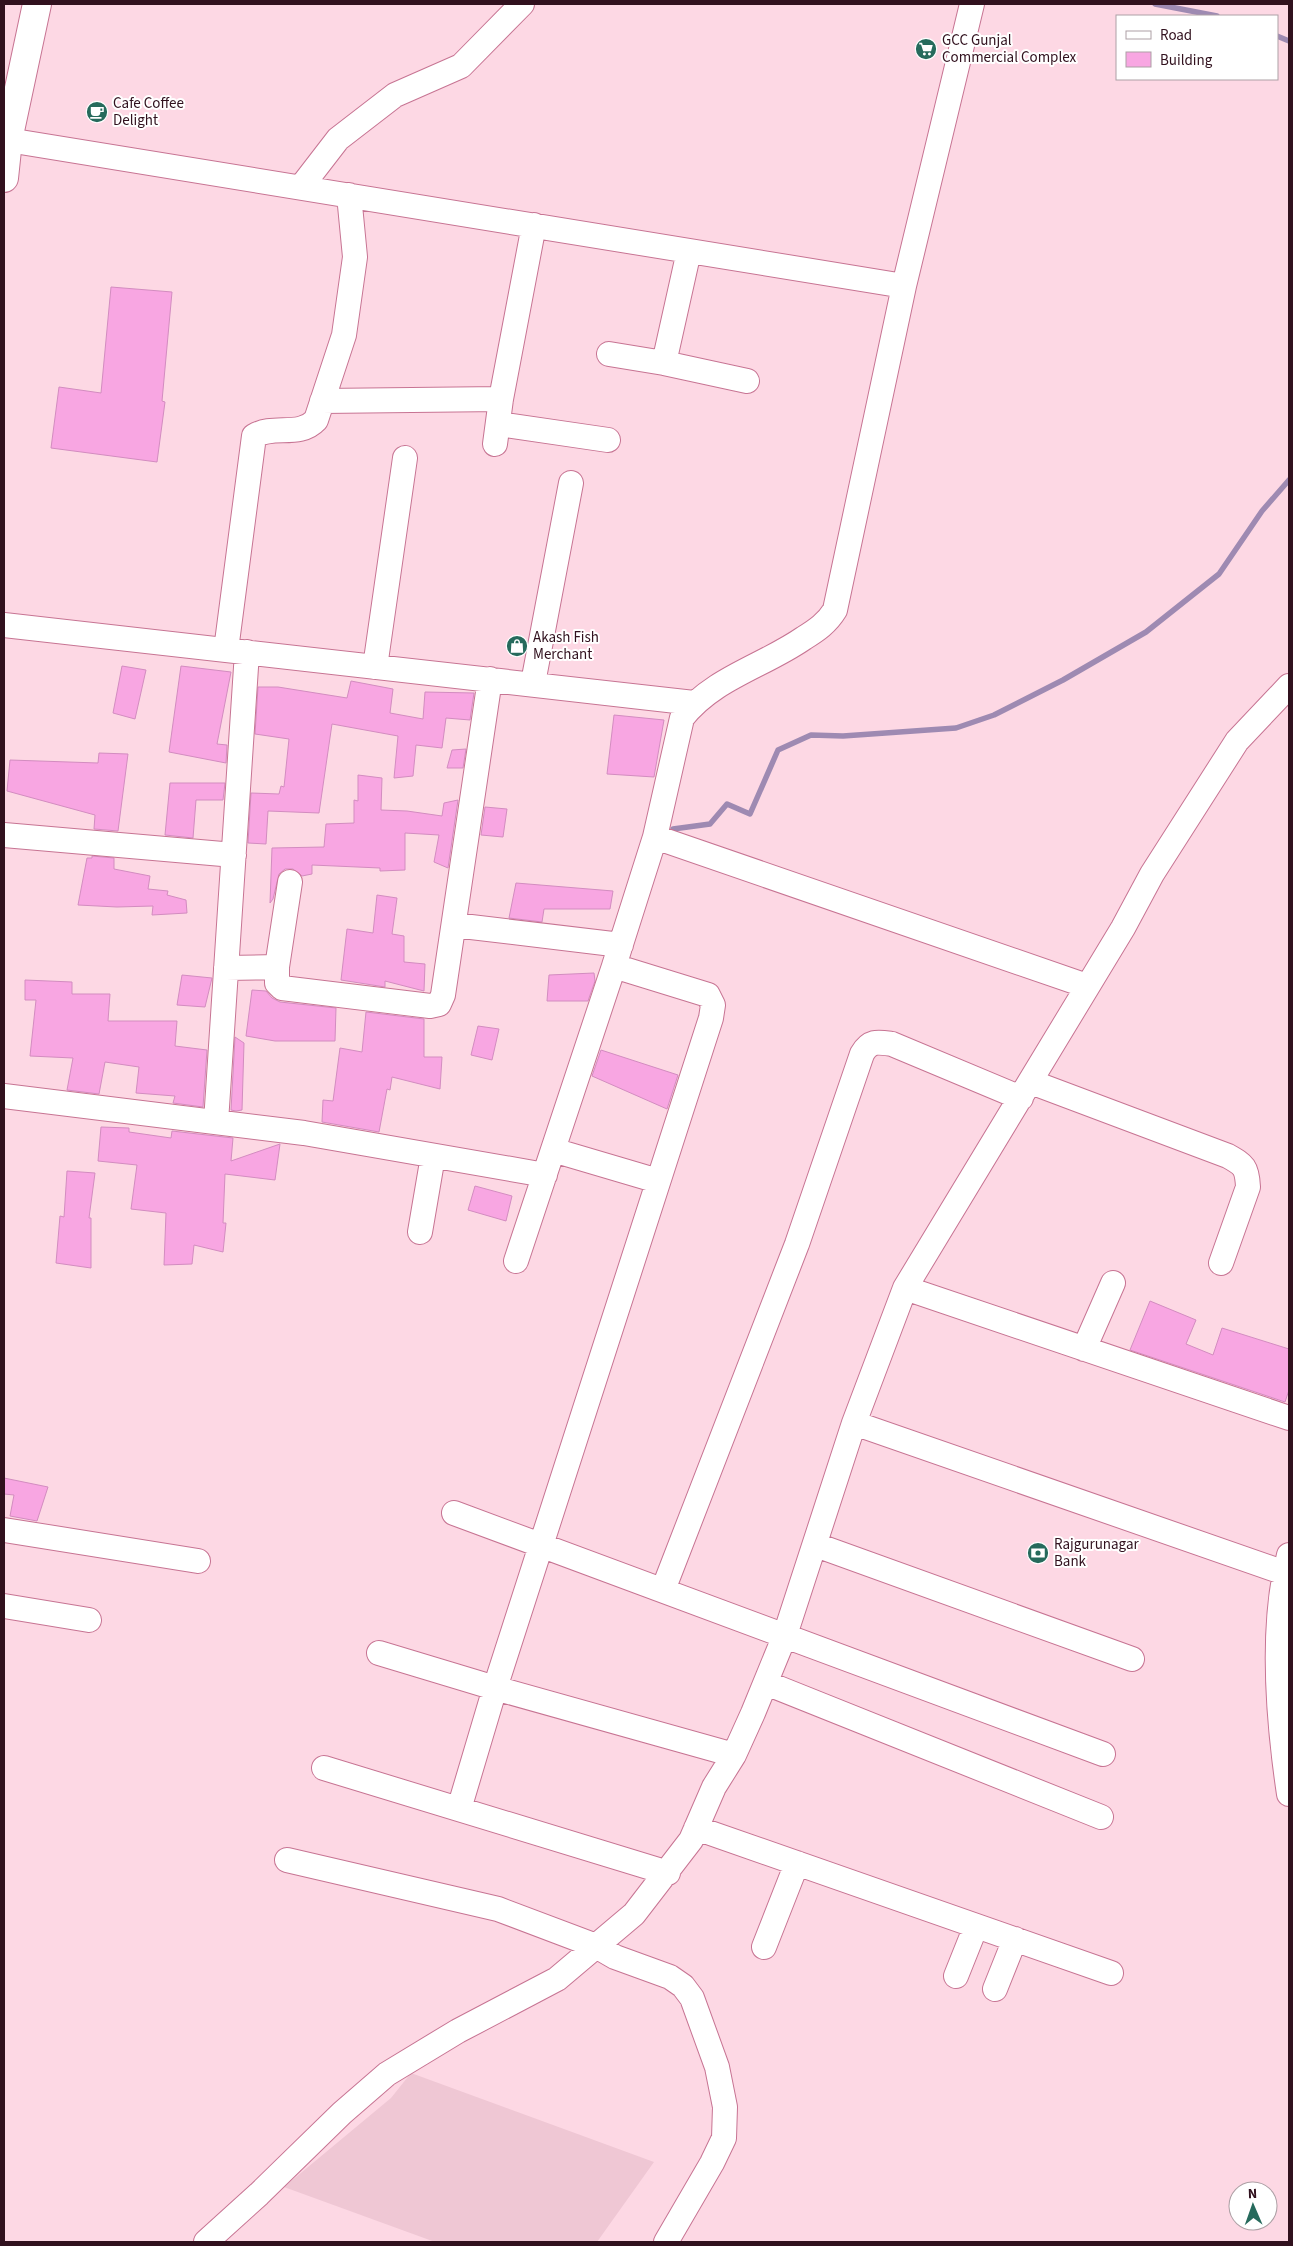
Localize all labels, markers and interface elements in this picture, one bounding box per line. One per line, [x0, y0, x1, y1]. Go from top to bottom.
legend [1116, 15, 1278, 80]
text: Road [1160, 25, 1192, 46]
place label: GCC Gunjal Commercial Complex [942, 30, 1077, 68]
supermarket icon: GCC Gunjal Commercial Complex [914, 37, 938, 61]
text: Building [1160, 50, 1213, 71]
place label: Cafe Coffee Delight [113, 93, 184, 131]
cafe icon: Cafe Coffee Delight [85, 100, 109, 124]
place label: Akash Fish Merchant [533, 627, 599, 665]
shop icon: Akash Fish Merchant [505, 634, 529, 658]
place label: Rajgurunagar Bank [1054, 1534, 1139, 1572]
bank icon: Rajgurunagar Bank [1026, 1541, 1050, 1565]
north arrow [1228, 2181, 1278, 2231]
text: N [1248, 2184, 1258, 2204]

